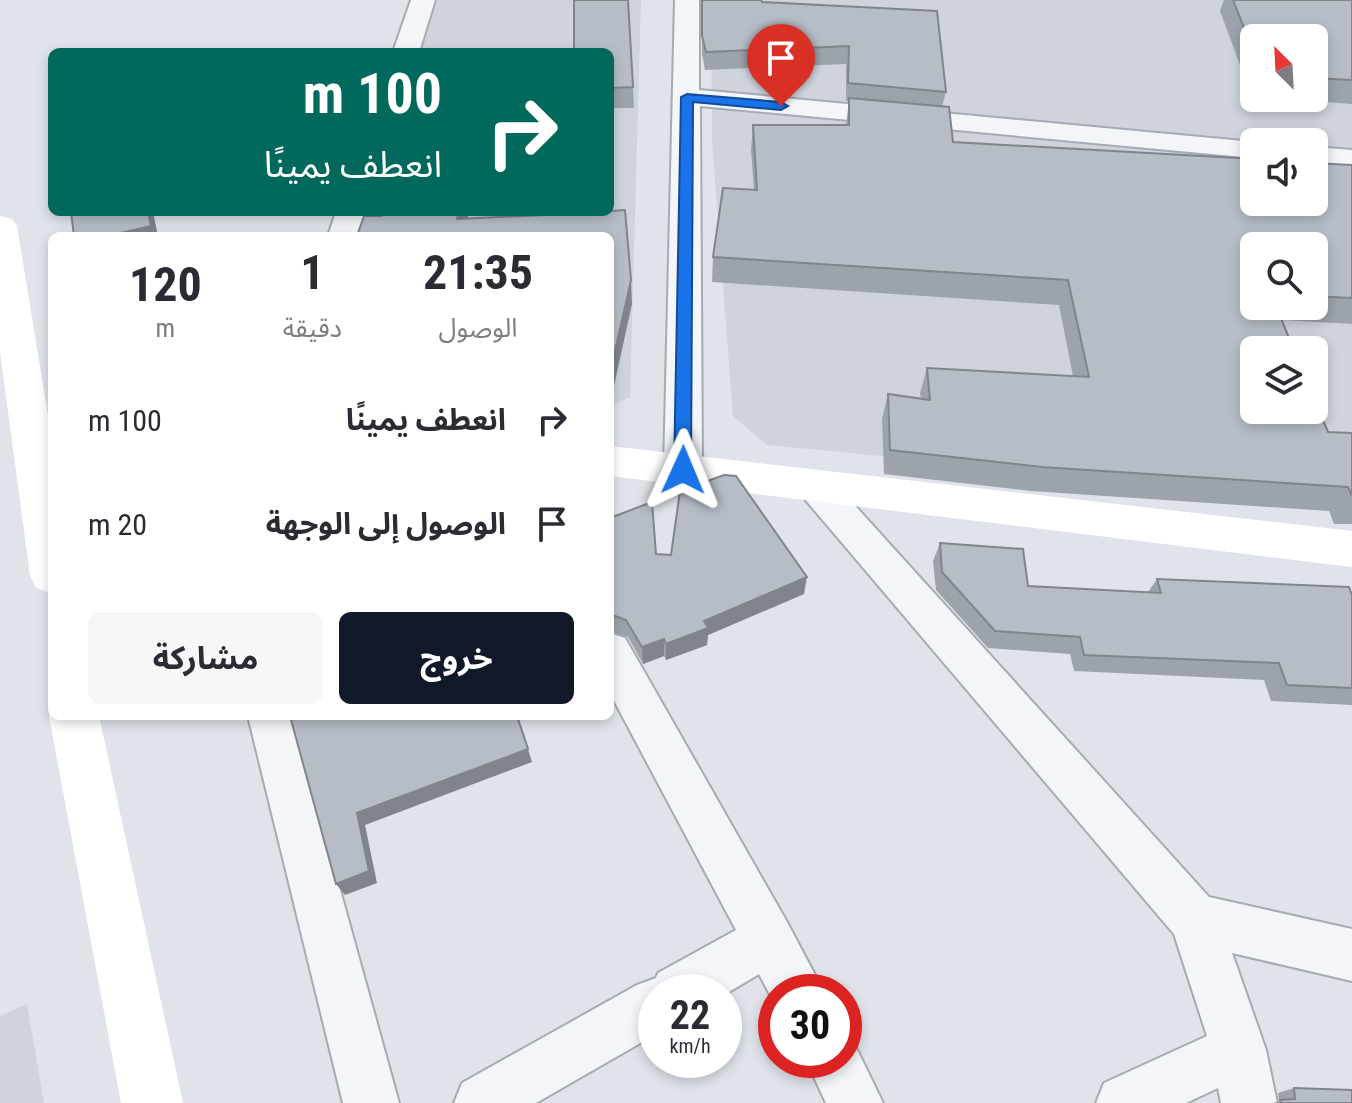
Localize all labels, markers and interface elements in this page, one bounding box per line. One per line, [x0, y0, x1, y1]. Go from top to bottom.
pin [747, 24, 815, 106]
north arrow [1240, 24, 1328, 112]
map controls [1240, 24, 1328, 424]
icon: arrive [759, 36, 803, 80]
text: 100 m [303, 61, 442, 127]
icon: right [470, 80, 574, 184]
button: sound [1240, 128, 1328, 216]
text: انعطف يمينًا [264, 144, 442, 186]
button: search [1240, 232, 1328, 320]
text: 1 [300, 244, 324, 301]
text: 21:35 [423, 244, 533, 301]
text: 120 [129, 256, 202, 313]
text: m [156, 313, 175, 343]
text: دقيقة [283, 313, 342, 343]
text: الوصول [438, 313, 517, 343]
button: layers [1240, 336, 1328, 424]
icon: right [530, 398, 574, 442]
text: انعطف يمينًا [346, 402, 506, 437]
text: 100 m [88, 403, 162, 438]
position arrow [641, 428, 725, 512]
icon: arrive [530, 502, 574, 546]
text: الوصول إلى الوجهة [266, 506, 506, 541]
text: 20 m [88, 507, 147, 542]
button: مشاركة [88, 612, 323, 704]
button: خروج [339, 612, 574, 704]
speed limit sign: 30 [758, 974, 862, 1078]
text: 22 [670, 992, 710, 1039]
text: km/h [669, 1034, 711, 1058]

